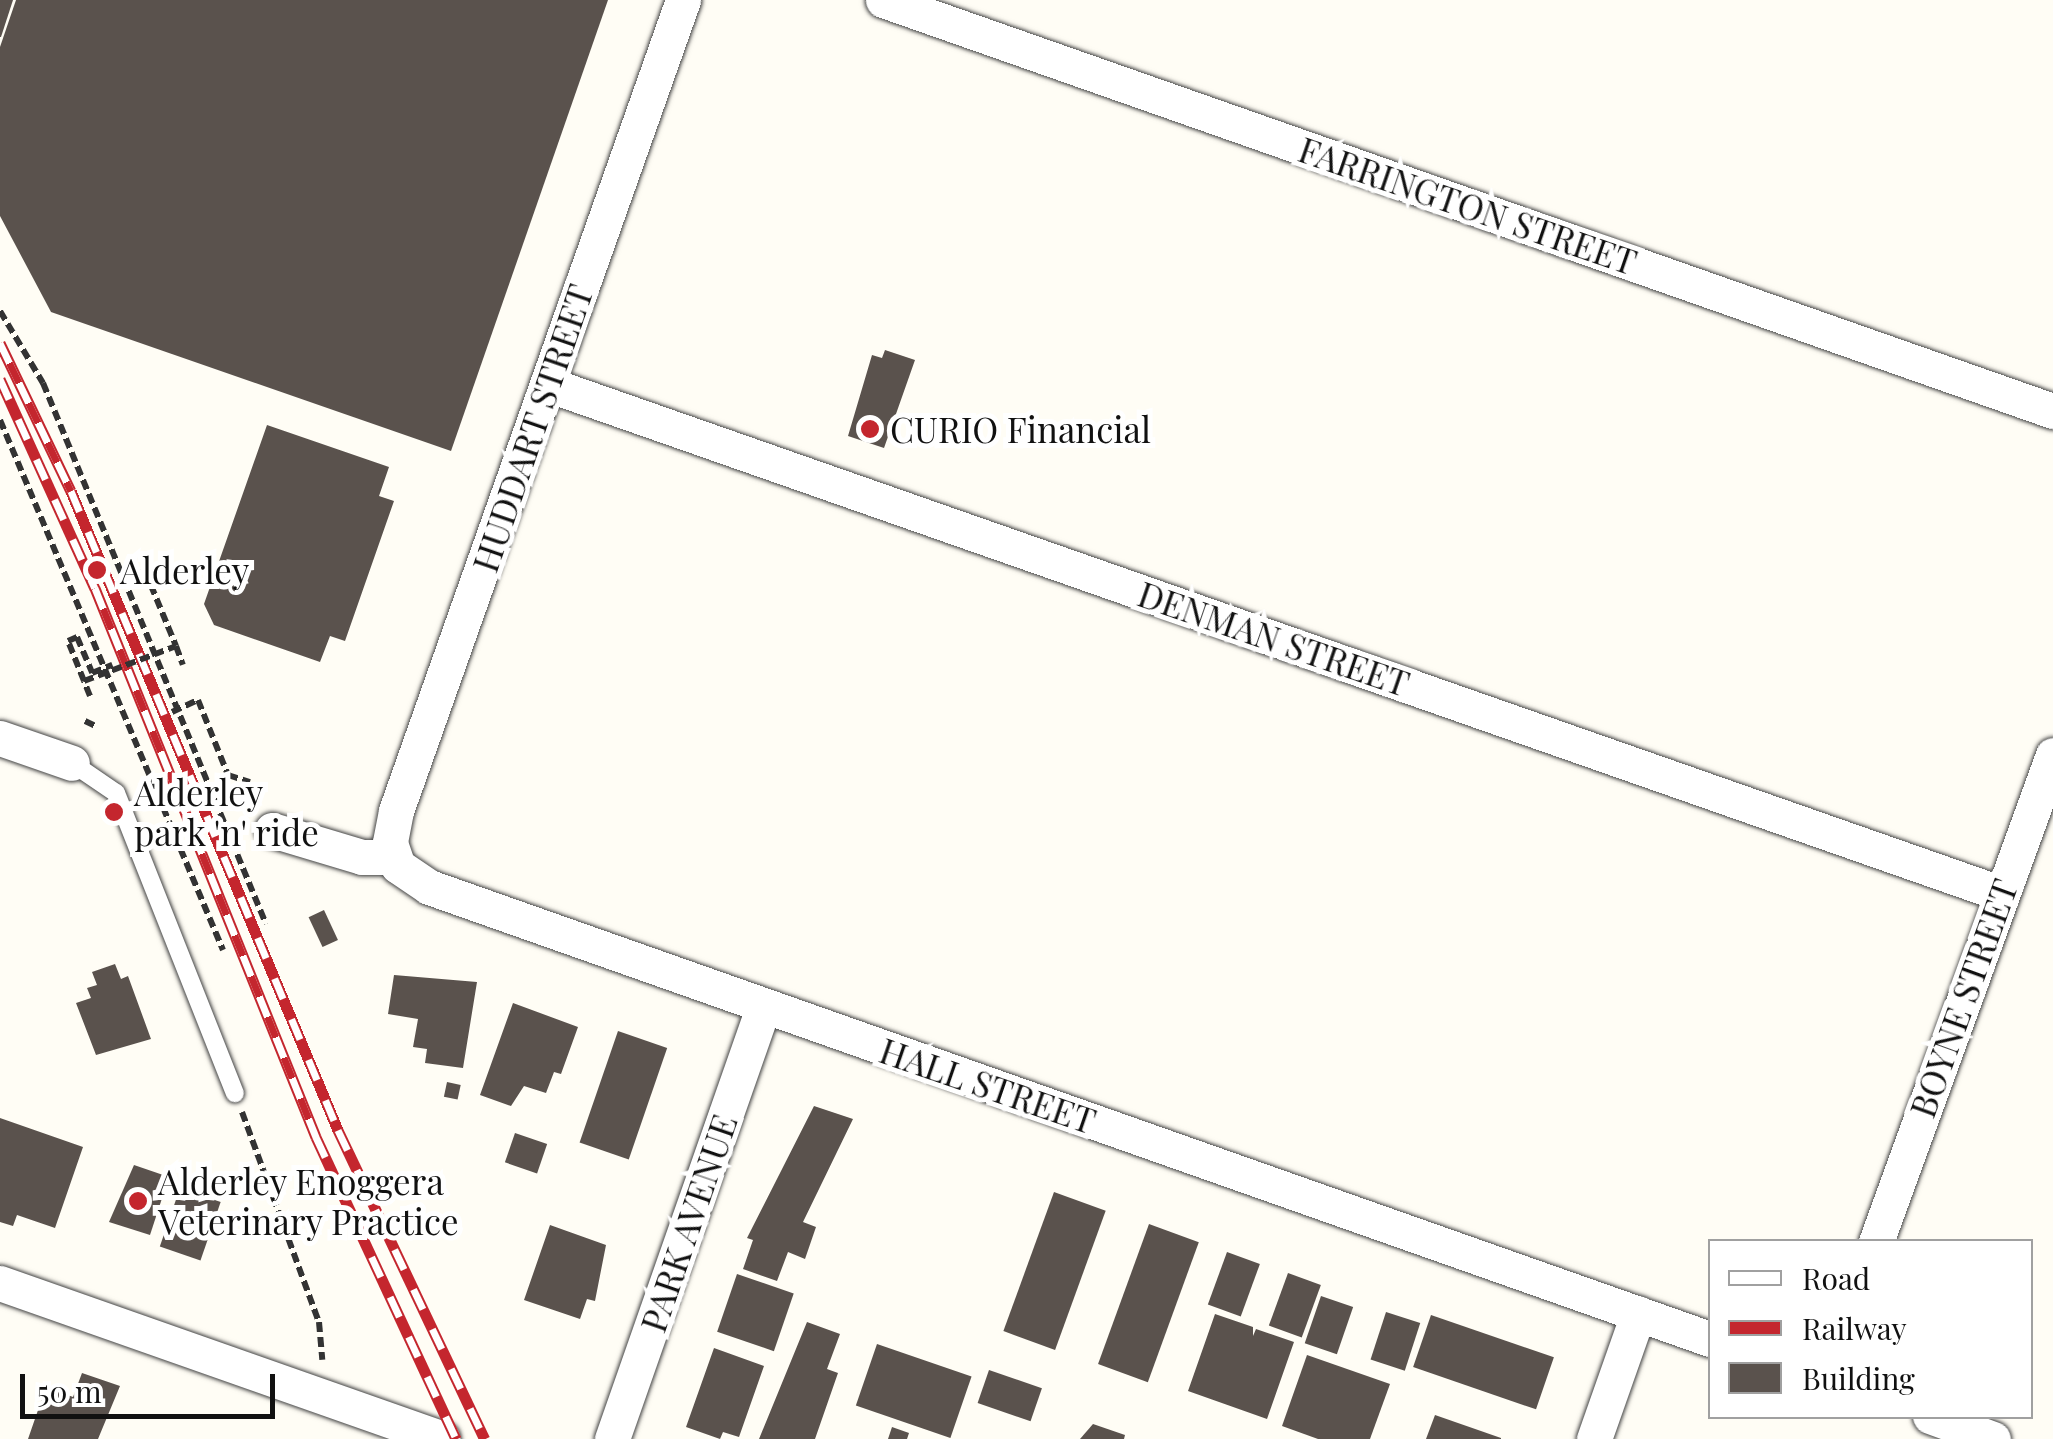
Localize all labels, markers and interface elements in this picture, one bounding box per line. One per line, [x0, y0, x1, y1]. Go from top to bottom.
street label: FARRINGTON STREET [1294, 127, 1642, 283]
street label: HUDDART STREET [463, 278, 601, 578]
place label: CURIO Financial [890, 408, 1151, 450]
marker: CURIO Financial [859, 418, 881, 440]
place label: Alderley [120, 549, 249, 591]
marker: Alderley [84, 557, 110, 583]
street label: DENMAN STREET [1133, 572, 1415, 704]
place label: Alderley park 'n' ride [134, 771, 321, 853]
marker: Alderley park 'n' ride [103, 801, 125, 823]
street label: BOYNE STREET [1900, 873, 2026, 1123]
street label: HALL STREET [875, 1028, 1101, 1142]
street label: PARK AVENUE [631, 1108, 745, 1338]
place label: Alderley Enoggera Veterinary Practice [158, 1160, 460, 1242]
marker: Alderley Enoggera Veterinary Practice [127, 1190, 149, 1212]
legend [1708, 1239, 2033, 1419]
text: Road [1802, 1258, 1870, 1298]
text: Railway [1802, 1308, 1907, 1348]
scale bar [25, 1354, 280, 1416]
text: Building [1802, 1358, 1915, 1398]
text: 50 m [37, 1371, 102, 1411]

